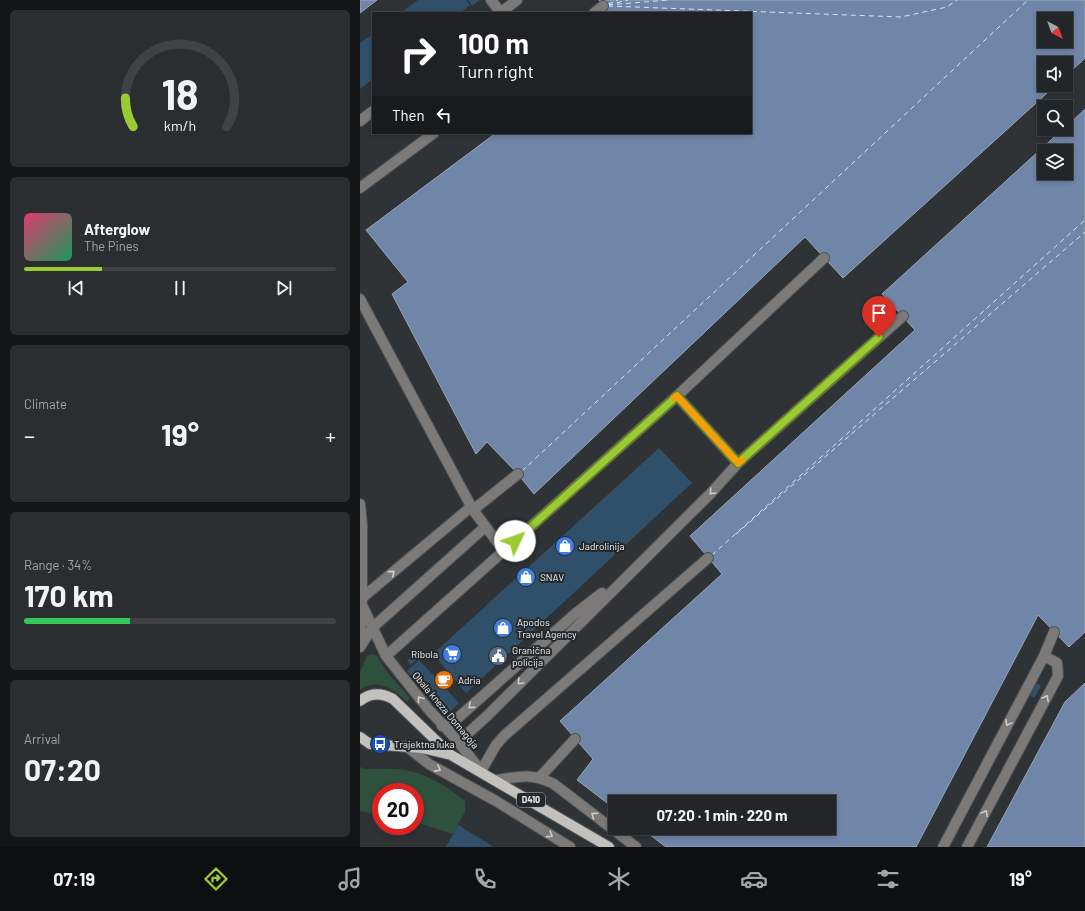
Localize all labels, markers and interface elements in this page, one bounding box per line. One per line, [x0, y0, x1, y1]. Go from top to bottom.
north arrow [1037, 12, 1073, 48]
map controls [1037, 12, 1073, 180]
text: 100 m [458, 26, 529, 60]
icon: right [392, 28, 444, 80]
button: sound [1037, 56, 1073, 92]
text: Turn right [458, 60, 534, 82]
text: 18 [161, 68, 199, 118]
button: search [1037, 100, 1073, 136]
icon: left [433, 104, 455, 126]
text: Then [392, 106, 425, 124]
text: km/h [164, 116, 196, 133]
button: layers [1037, 144, 1073, 180]
text: Afterglow [84, 220, 150, 238]
text: The Pines [84, 238, 139, 254]
icon: previous [65, 277, 87, 299]
icon: pause [169, 277, 191, 299]
icon: next [273, 277, 295, 299]
pin [862, 296, 896, 337]
icon: arrive [868, 302, 890, 324]
text: Climate [24, 396, 67, 412]
text: 19° [161, 416, 199, 452]
text: − [24, 422, 35, 448]
text: + [325, 422, 336, 448]
one-way arrow [709, 487, 717, 495]
position arrow [494, 520, 536, 562]
shop icon: Jadrolinija [554, 535, 576, 557]
place label: Jadrolinija [579, 540, 625, 552]
text: Range · 34% [24, 557, 92, 573]
shop icon: SNAV [515, 566, 537, 588]
one-way arrow [388, 570, 395, 577]
place label: SNAV [540, 571, 564, 583]
text: 170 km [24, 577, 114, 613]
place label: Apodos Travel Agency [517, 616, 577, 640]
shop icon: Apodos Travel Agency [492, 617, 514, 639]
supermarket icon: Ribola [441, 643, 463, 665]
place label: Granična policija [512, 644, 551, 668]
public building icon: Granična policija [487, 645, 509, 667]
place label: Ribola [411, 648, 438, 660]
street label: Obala kneza Domagoja [410, 669, 482, 751]
cafe icon: Adria [433, 669, 455, 691]
place label: Adria [458, 674, 481, 686]
one-way arrow [517, 677, 525, 685]
one-way arrow [1042, 695, 1049, 702]
one-way arrow [417, 697, 424, 704]
one-way arrow [469, 701, 476, 708]
one-way arrow [1005, 719, 1013, 727]
text: Arrival [24, 731, 60, 747]
bus stop icon: Trajektna luka [369, 733, 391, 755]
place label: Trajektna luka [394, 738, 455, 750]
text: 07:20 [24, 751, 101, 787]
one-way arrow [434, 764, 441, 771]
speed limit sign: 20 [372, 783, 424, 835]
road number: D410 [517, 793, 545, 807]
text: 07:20 · 1 min · 220 m [656, 806, 788, 824]
one-way arrow [980, 809, 988, 817]
one-way arrow [591, 812, 598, 819]
one-way arrow [546, 830, 553, 837]
icon: directions [202, 865, 230, 893]
icon: music [336, 865, 364, 893]
icon: phone [471, 865, 499, 893]
icon: climate [605, 865, 633, 893]
icon: car [740, 865, 768, 893]
icon: filters [874, 865, 902, 893]
text: 07:19 [53, 868, 95, 890]
text: 19° [1009, 868, 1032, 890]

